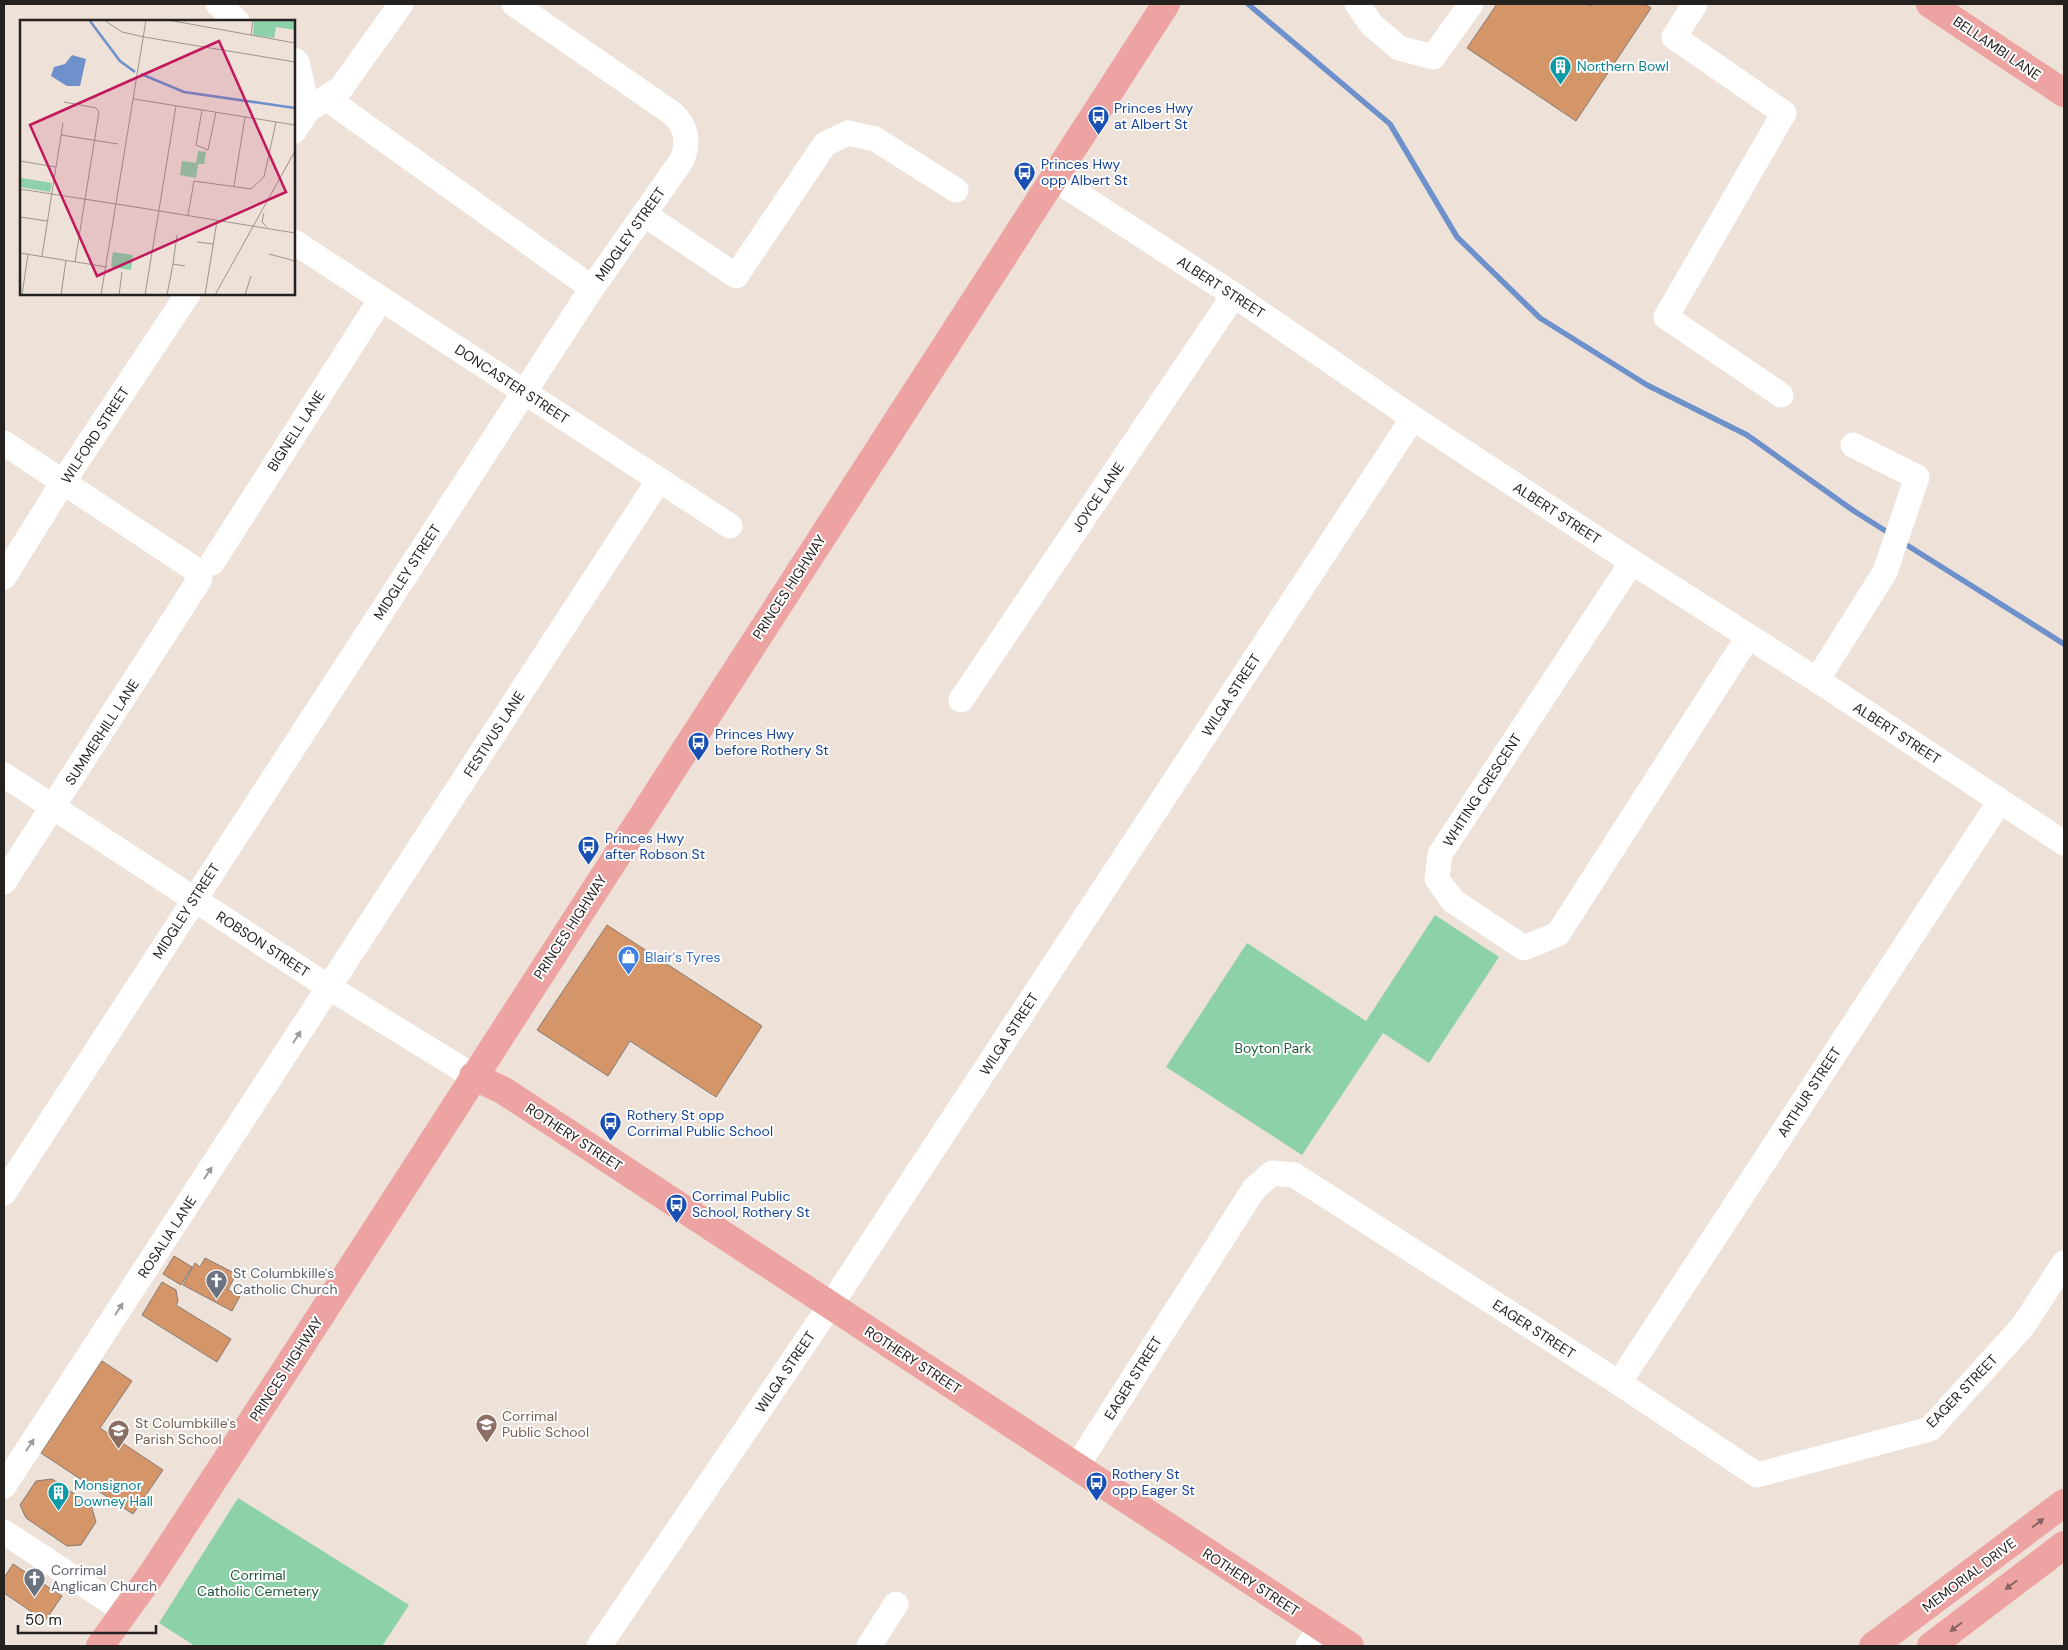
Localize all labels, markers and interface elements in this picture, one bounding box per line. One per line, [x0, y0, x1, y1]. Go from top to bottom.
street label: BELLAMBI LANE [1950, 12, 2044, 84]
inset map [20, 20, 295, 295]
building icon: Northern Bowl [1549, 54, 1573, 85]
place label: Northern Bowl [1577, 57, 1669, 75]
place label: Princes Hwy at Albert St [1114, 99, 1194, 133]
bus stop icon: Princes Hwy at Albert St [1086, 104, 1110, 135]
place label: Princes Hwy opp Albert St [1041, 155, 1128, 189]
bus stop icon: Princes Hwy opp Albert St [1013, 160, 1037, 191]
street label: MIDGLEY STREET [591, 184, 669, 284]
street label: ALBERT STREET [1174, 252, 1268, 322]
street label: DONCASTER STREET [451, 340, 573, 428]
street label: WILFORD STREET [57, 383, 133, 487]
street label: BIGNELL LANE [263, 387, 329, 475]
street label: JOYCE LANE [1068, 459, 1128, 535]
street label: ALBERT STREET [1510, 478, 1604, 548]
street label: MIDGLEY STREET [369, 521, 445, 623]
street label: PRINCES HIGHWAY [748, 531, 830, 643]
street label: WILGA STREET [1198, 650, 1264, 740]
street label: SUMMERHILL LANE [61, 676, 143, 788]
street label: FESTIVUS LANE [459, 687, 529, 780]
street label: ALBERT STREET [1850, 698, 1944, 768]
place label: Princes Hwy before Rothery St [715, 725, 829, 759]
bus stop icon: Princes Hwy before Rothery St [687, 730, 711, 761]
street label: WHITING CRESCENT [1439, 730, 1525, 850]
place label: Princes Hwy after Robson St [605, 829, 705, 863]
bus stop icon: Princes Hwy after Robson St [577, 834, 601, 865]
street label: MIDGLEY STREET [148, 860, 224, 962]
street label: PRINCES HIGHWAY [529, 871, 611, 983]
street label: ROBSON STREET [213, 907, 313, 981]
shop icon: Blair's Tyres [617, 945, 641, 976]
place label: Blair's Tyres [645, 948, 721, 966]
street label: WILGA STREET [976, 989, 1042, 1079]
one-way arrow [293, 1031, 302, 1044]
park label: Boyton Park [1235, 1039, 1311, 1057]
street label: ARTHUR STREET [1773, 1043, 1845, 1140]
street label: ROTHERY STREET [522, 1099, 626, 1175]
place label: Rothery St opp Corrimal Public School [627, 1106, 773, 1140]
bus stop icon: Rothery St opp Corrimal Public School [599, 1111, 623, 1142]
one-way arrow [204, 1167, 213, 1180]
place label: Corrimal Public School, Rothery St [692, 1187, 810, 1221]
street label: ROSALIA LANE [134, 1192, 200, 1282]
bus stop icon: Corrimal Public School, Rothery St [664, 1192, 688, 1223]
place label: St Columbkille's Catholic Church [233, 1264, 338, 1298]
church icon: St Columbkille's Catholic Church [205, 1269, 229, 1300]
street label: EAGER STREET [1489, 1296, 1579, 1362]
one-way arrow [115, 1303, 124, 1316]
street label: PRINCES HIGHWAY [245, 1313, 327, 1425]
street label: ROTHERY STREET [861, 1322, 965, 1398]
street label: WILGA STREET [751, 1328, 819, 1416]
street label: EAGER STREET [1100, 1333, 1166, 1423]
street label: EAGER STREET [1923, 1350, 2002, 1431]
place label: Corrimal Public School [502, 1407, 589, 1441]
school or university icon: Corrimal Public School [474, 1412, 498, 1443]
place label: St Columbkille's Parish School [135, 1414, 236, 1448]
school or university icon: St Columbkille's Parish School [107, 1419, 131, 1450]
one-way arrow [26, 1439, 35, 1452]
place label: Rothery St opp Eager St [1112, 1465, 1195, 1499]
bus stop icon: Rothery St opp Eager St [1084, 1470, 1108, 1501]
place label: Monsignor Downey Hall [74, 1476, 153, 1510]
building icon: Monsignor Downey Hall [46, 1481, 70, 1512]
one-way arrow [2031, 1517, 2044, 1528]
street label: MEMORIAL DRIVE [1919, 1534, 2020, 1616]
street label: ROTHERY STREET [1199, 1544, 1303, 1620]
place label: Corrimal Anglican Church [51, 1561, 157, 1595]
church icon: Corrimal Anglican Church [23, 1566, 47, 1597]
park label: Corrimal Catholic Cemetery [197, 1566, 319, 1600]
one-way arrow [2005, 1580, 2018, 1591]
scale bar [18, 1602, 155, 1634]
text: 50 m [25, 1610, 62, 1630]
one-way arrow [1949, 1622, 1963, 1632]

